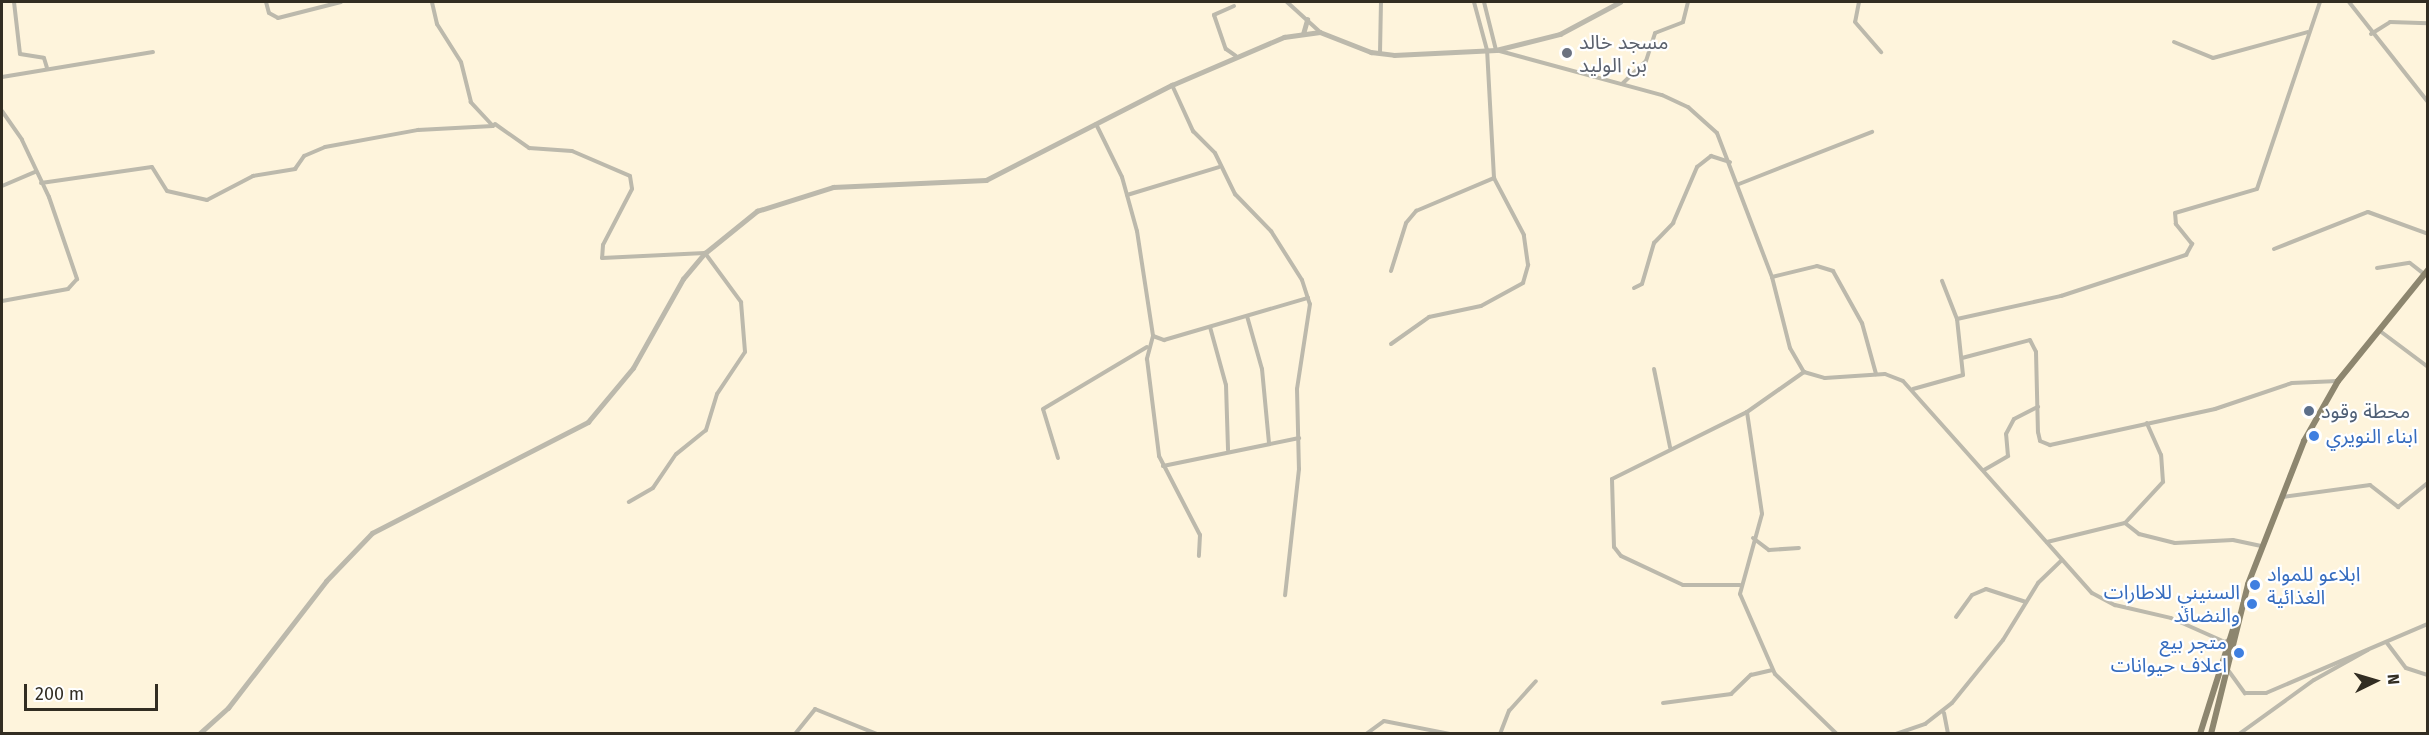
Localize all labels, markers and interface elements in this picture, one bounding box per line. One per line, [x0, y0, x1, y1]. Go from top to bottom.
place label: مسجد خالد بن الوليد [1579, 30, 1669, 77]
marker: مسجد خالد بن الوليد [1560, 46, 1574, 60]
place label: محطة وقود [2321, 399, 2410, 423]
marker: محطة وقود [2302, 404, 2316, 418]
place label: ابناء النويري [2326, 424, 2418, 448]
marker: ابناء النويري [2307, 429, 2321, 443]
place label: ابلاعو للمواد الغذائية [2267, 562, 2360, 609]
marker: ابلاعو للمواد الغذائية [2248, 578, 2262, 592]
place label: السنيني للاطارات والنضائد [2104, 580, 2240, 627]
marker: السنيني للاطارات والنضائد [2245, 597, 2259, 611]
place label: متجر بيع اعلاف حيوانات [2111, 630, 2227, 677]
marker: متجر بيع اعلاف حيوانات [2232, 646, 2246, 660]
north arrow [2345, 651, 2405, 711]
scale bar [27, 672, 160, 710]
text: N [2384, 673, 2403, 685]
text: 200 m [35, 683, 84, 705]

